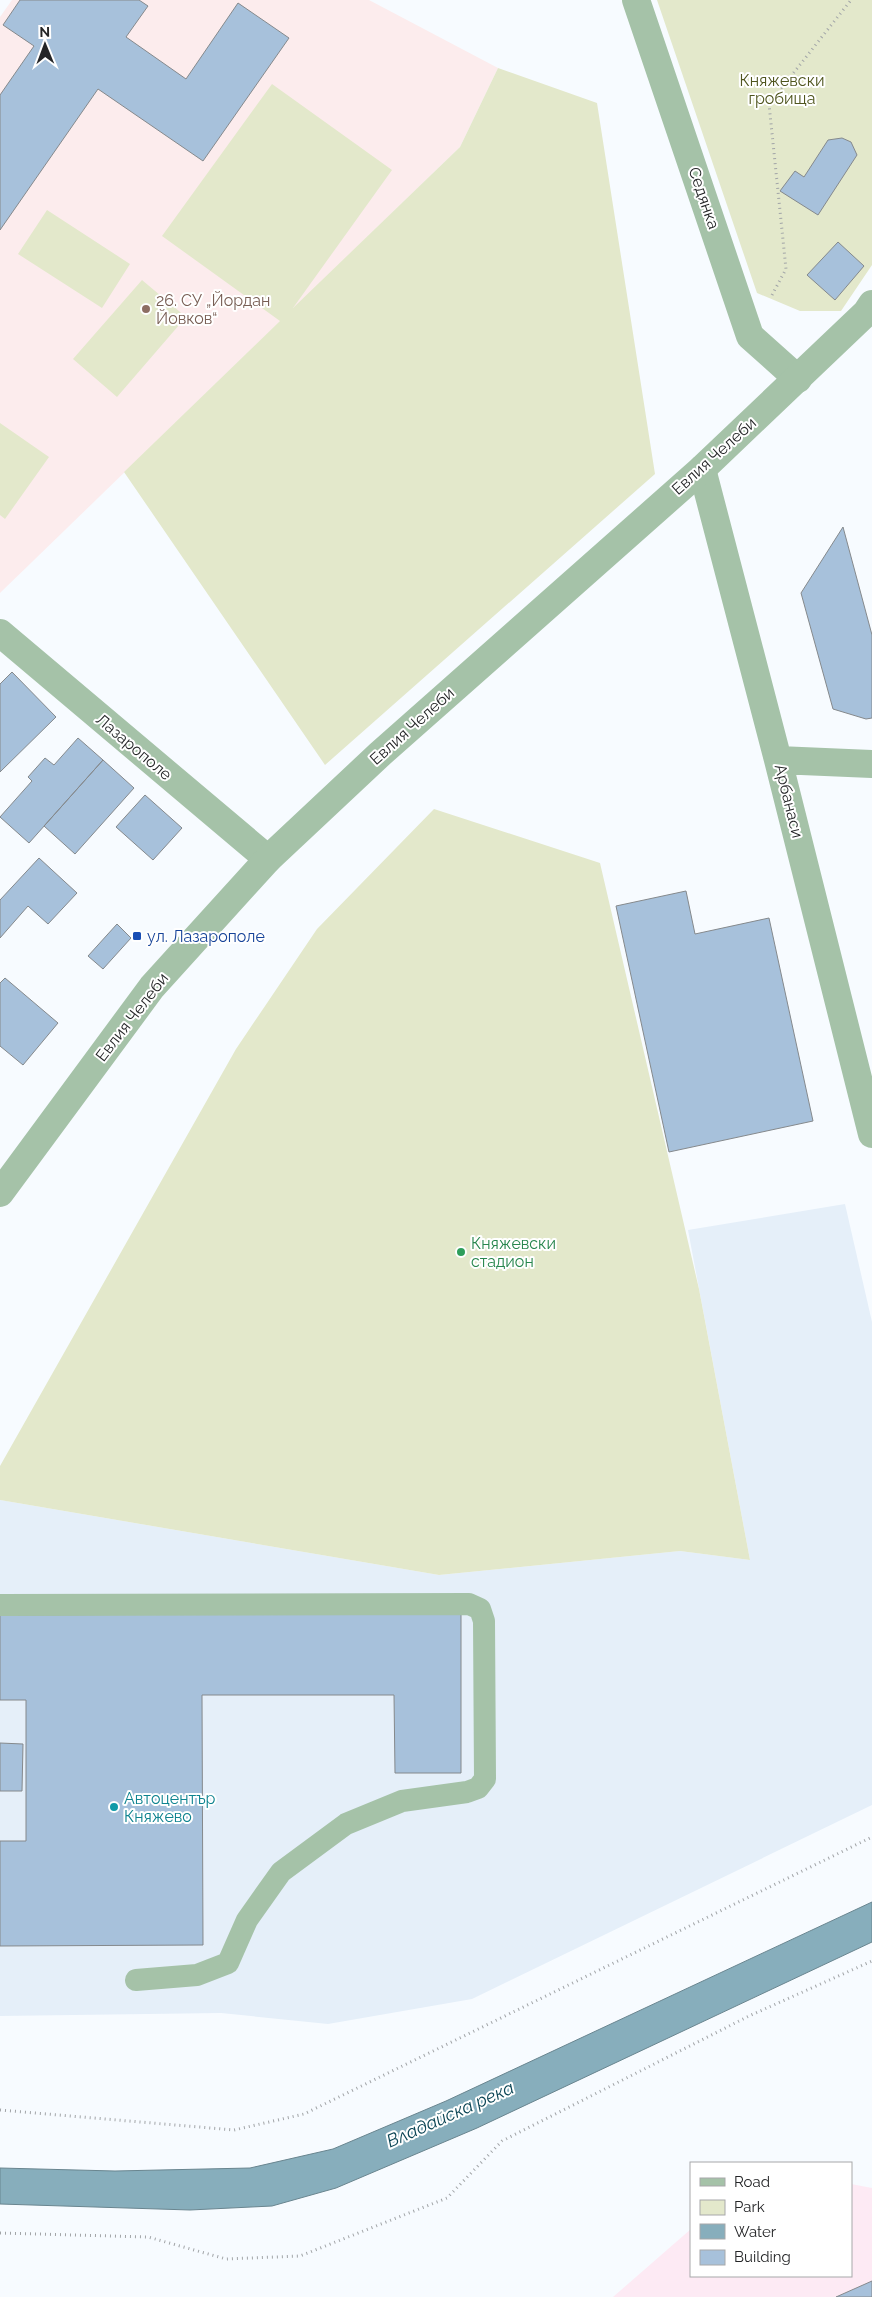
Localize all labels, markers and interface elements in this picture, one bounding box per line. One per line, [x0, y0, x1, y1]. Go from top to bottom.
north arrow [20, 20, 70, 70]
text: N [39, 24, 50, 40]
park label: Княжевски гробища [740, 71, 824, 108]
street label: Седянка [685, 165, 723, 231]
place label: 26. СУ „Йордан Йовков“ [156, 291, 270, 328]
marker: 26. СУ „Йордан Йовков“ [140, 303, 152, 315]
street label: Евлия Челеби [668, 413, 760, 499]
street label: Евлия Челеби [366, 683, 458, 769]
street label: Лазарополе [92, 710, 176, 784]
street label: Арбанаси [771, 762, 807, 840]
place label: ул. Лазарополе [147, 927, 265, 946]
marker: ул. Лазарополе [131, 930, 143, 942]
street label: Евлия Челеби [92, 969, 172, 1065]
place label: Княжевски стадион [471, 1234, 556, 1271]
marker: Княжевски стадион [455, 1246, 467, 1258]
place label: Автоцентър Княжево [124, 1789, 216, 1826]
marker: Автоцентър Княжево [108, 1801, 120, 1813]
water label: Владайска река [383, 2076, 517, 2152]
legend [690, 2162, 852, 2277]
text: Road [734, 2173, 770, 2191]
text: Park [734, 2198, 765, 2216]
text: Water [734, 2223, 777, 2241]
text: Building [734, 2248, 791, 2266]

